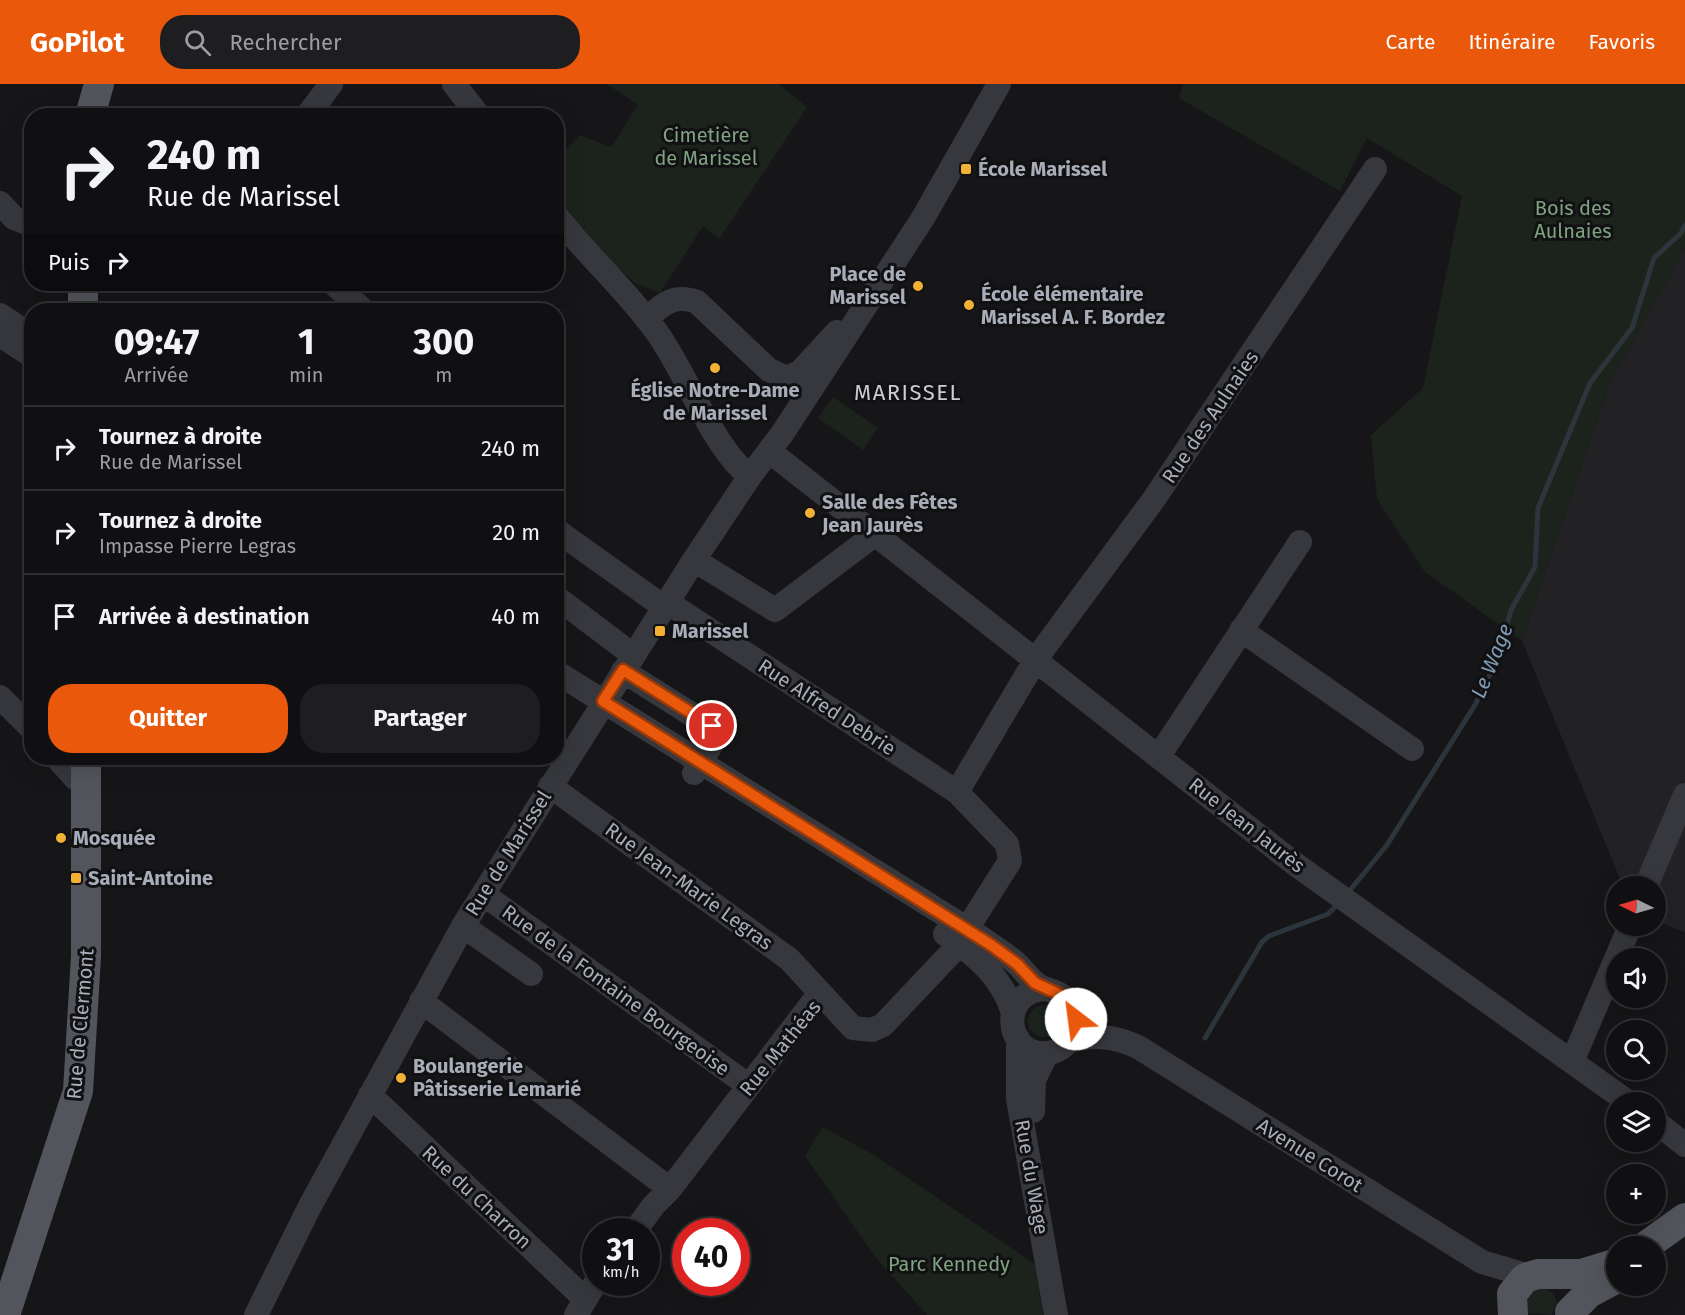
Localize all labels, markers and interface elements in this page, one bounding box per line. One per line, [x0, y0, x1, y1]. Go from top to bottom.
search box [160, 15, 580, 69]
text: GoPilot [30, 26, 124, 59]
icon: search [181, 26, 214, 59]
text: Rechercher [229, 29, 342, 56]
text: Carte [1386, 29, 1435, 55]
text: Itinéraire [1468, 29, 1555, 55]
text: Favoris [1588, 29, 1655, 55]
park label: Cimetière de Marissel [654, 123, 758, 170]
text: 240 m [147, 130, 261, 180]
icon: right [48, 132, 126, 210]
place label: École Marissel [978, 156, 1107, 181]
marker: École Marissel [959, 162, 973, 176]
text: Rue de Marissel [147, 181, 340, 213]
park label: Bois des Aulnaies [1534, 196, 1612, 243]
icon: right [101, 246, 134, 279]
text: Puis [48, 249, 89, 276]
place label: Place de Marissel [829, 262, 906, 309]
marker: Place de Marissel [911, 279, 925, 293]
place label: École élémentaire Marissel A. F. Bordez [981, 281, 1165, 329]
marker: École élémentaire Marissel A. F. Bordez [962, 298, 976, 312]
text: 09:47 [114, 320, 199, 364]
text: 1 [298, 320, 315, 364]
text: 300 [413, 320, 474, 364]
street label: Rue des Aulnaies [1157, 346, 1263, 488]
marker: Église Notre-Dame de Marissel [708, 361, 722, 375]
text: Arrivée [124, 363, 189, 387]
text: min [289, 363, 324, 387]
text: m [435, 363, 452, 387]
place label: Église Notre-Dame de Marissel [630, 377, 800, 425]
district label: MARISSEL [854, 379, 962, 406]
text: Tournez à droite [99, 423, 262, 450]
icon: right [48, 432, 81, 465]
text: 240 m [481, 435, 540, 462]
text: Rue de Marissel [99, 450, 242, 474]
place label: Salle des Fêtes Jean Jaurès [821, 490, 958, 537]
marker: Salle des Fêtes Jean Jaurès [803, 506, 817, 520]
text: Tournez à droite [99, 507, 262, 534]
icon: right [48, 516, 81, 549]
text: 20 m [492, 519, 540, 546]
text: Impasse Pierre Legras [99, 534, 296, 558]
icon: arrive [48, 600, 81, 633]
text: Arrivée à destination [99, 603, 309, 630]
text: 40 m [491, 603, 540, 630]
place label: Marissel [672, 619, 749, 643]
water label: Le Wage [1465, 620, 1519, 702]
marker: Marissel [653, 624, 667, 638]
street label: Rue Alfred Debrie [754, 654, 900, 760]
button: Quitter [48, 684, 288, 753]
button: Partager [300, 684, 540, 753]
pin [686, 700, 737, 751]
icon: arrive [695, 709, 728, 742]
street label: Rue Jean Jaurès [1184, 772, 1310, 878]
street label: Rue de Marissel [460, 786, 556, 920]
street label: Rue Jean-Marie Legras [601, 817, 777, 955]
place label: Mosquée [73, 826, 156, 850]
marker: Mosquée [54, 831, 68, 845]
place label: Saint-Antoine [88, 866, 213, 890]
marker: Saint-Antoine [69, 871, 83, 885]
north arrow [1606, 876, 1666, 936]
map controls [1606, 876, 1666, 1296]
street label: Rue de la Fontaine Bourgeoise [497, 899, 735, 1081]
street label: Rue de Clermont [61, 947, 99, 1100]
button: sound [1606, 948, 1666, 1008]
position arrow [1044, 987, 1108, 1051]
street label: Rue Mathéas [734, 995, 826, 1101]
button: search [1606, 1020, 1666, 1080]
place label: Boulangerie Pâtisserie Lemarié [413, 1054, 581, 1101]
marker: Boulangerie Pâtisserie Lemarié [394, 1071, 408, 1085]
button: layers [1606, 1092, 1666, 1152]
street label: Avenue Corot [1253, 1113, 1368, 1197]
street label: Rue du Wage [1010, 1118, 1054, 1236]
street label: Rue du Charron [417, 1140, 537, 1254]
button: + [1606, 1164, 1666, 1224]
speed limit sign: 40 [672, 1218, 750, 1296]
text: 31 [607, 1232, 635, 1268]
button: − [1606, 1236, 1666, 1296]
park label: Parc Kennedy [888, 1252, 1010, 1276]
text: km/h [602, 1263, 640, 1281]

